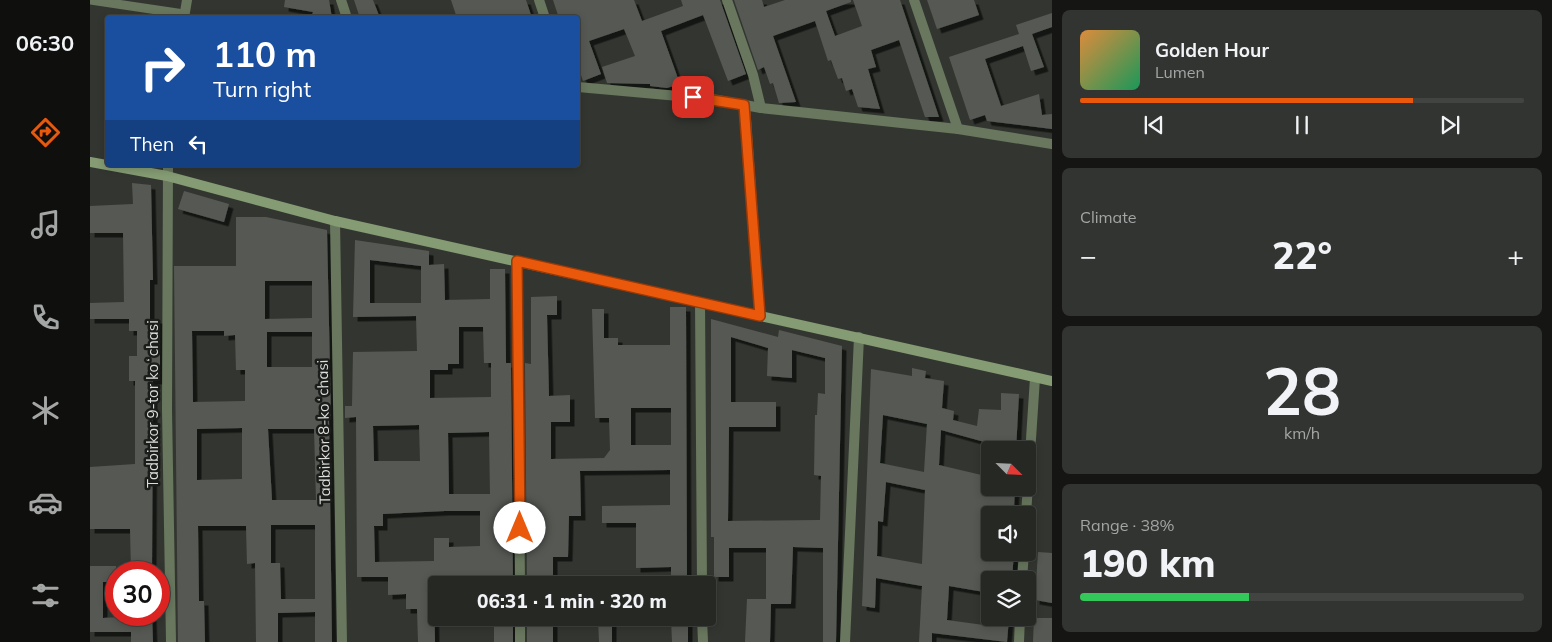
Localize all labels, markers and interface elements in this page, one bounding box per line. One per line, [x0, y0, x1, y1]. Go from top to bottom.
text: 06:30 [16, 29, 74, 57]
text: 110 m [213, 32, 317, 76]
icon: right [130, 35, 195, 100]
text: Golden Hour [1155, 38, 1269, 62]
text: Lumen [1155, 62, 1205, 82]
text: Turn right [213, 75, 311, 103]
pin [672, 76, 714, 118]
icon: arrive [679, 83, 707, 111]
icon: previous [1140, 111, 1168, 139]
icon: pause [1288, 111, 1316, 139]
icon: next [1436, 111, 1464, 139]
icon: directions [28, 115, 63, 150]
icon: left [184, 130, 212, 158]
text: Then [130, 132, 174, 156]
icon: music [28, 207, 63, 242]
text: Climate [1080, 207, 1136, 227]
text: 22° [1272, 231, 1332, 279]
text: − [1080, 238, 1097, 273]
text: + [1507, 238, 1524, 273]
icon: phone [28, 300, 63, 335]
street label: Tadbirkor 9-tor koʻchasi [143, 320, 162, 488]
text: 28 [1263, 350, 1341, 431]
street label: Tadbirkor 8-koʻchasi [313, 360, 334, 504]
icon: climate [28, 393, 63, 428]
text: km/h [1284, 423, 1320, 443]
north arrow [981, 441, 1036, 496]
map controls [981, 441, 1036, 626]
icon: car [28, 485, 63, 520]
position arrow [493, 501, 545, 553]
button: sound [981, 506, 1036, 561]
text: Range · 38% [1080, 515, 1175, 535]
text: 190 km [1080, 539, 1216, 587]
speed limit sign: 30 [105, 561, 170, 626]
button: layers [981, 571, 1036, 626]
icon: filters [28, 578, 63, 613]
text: 06:31 · 1 min · 320 m [477, 589, 667, 613]

